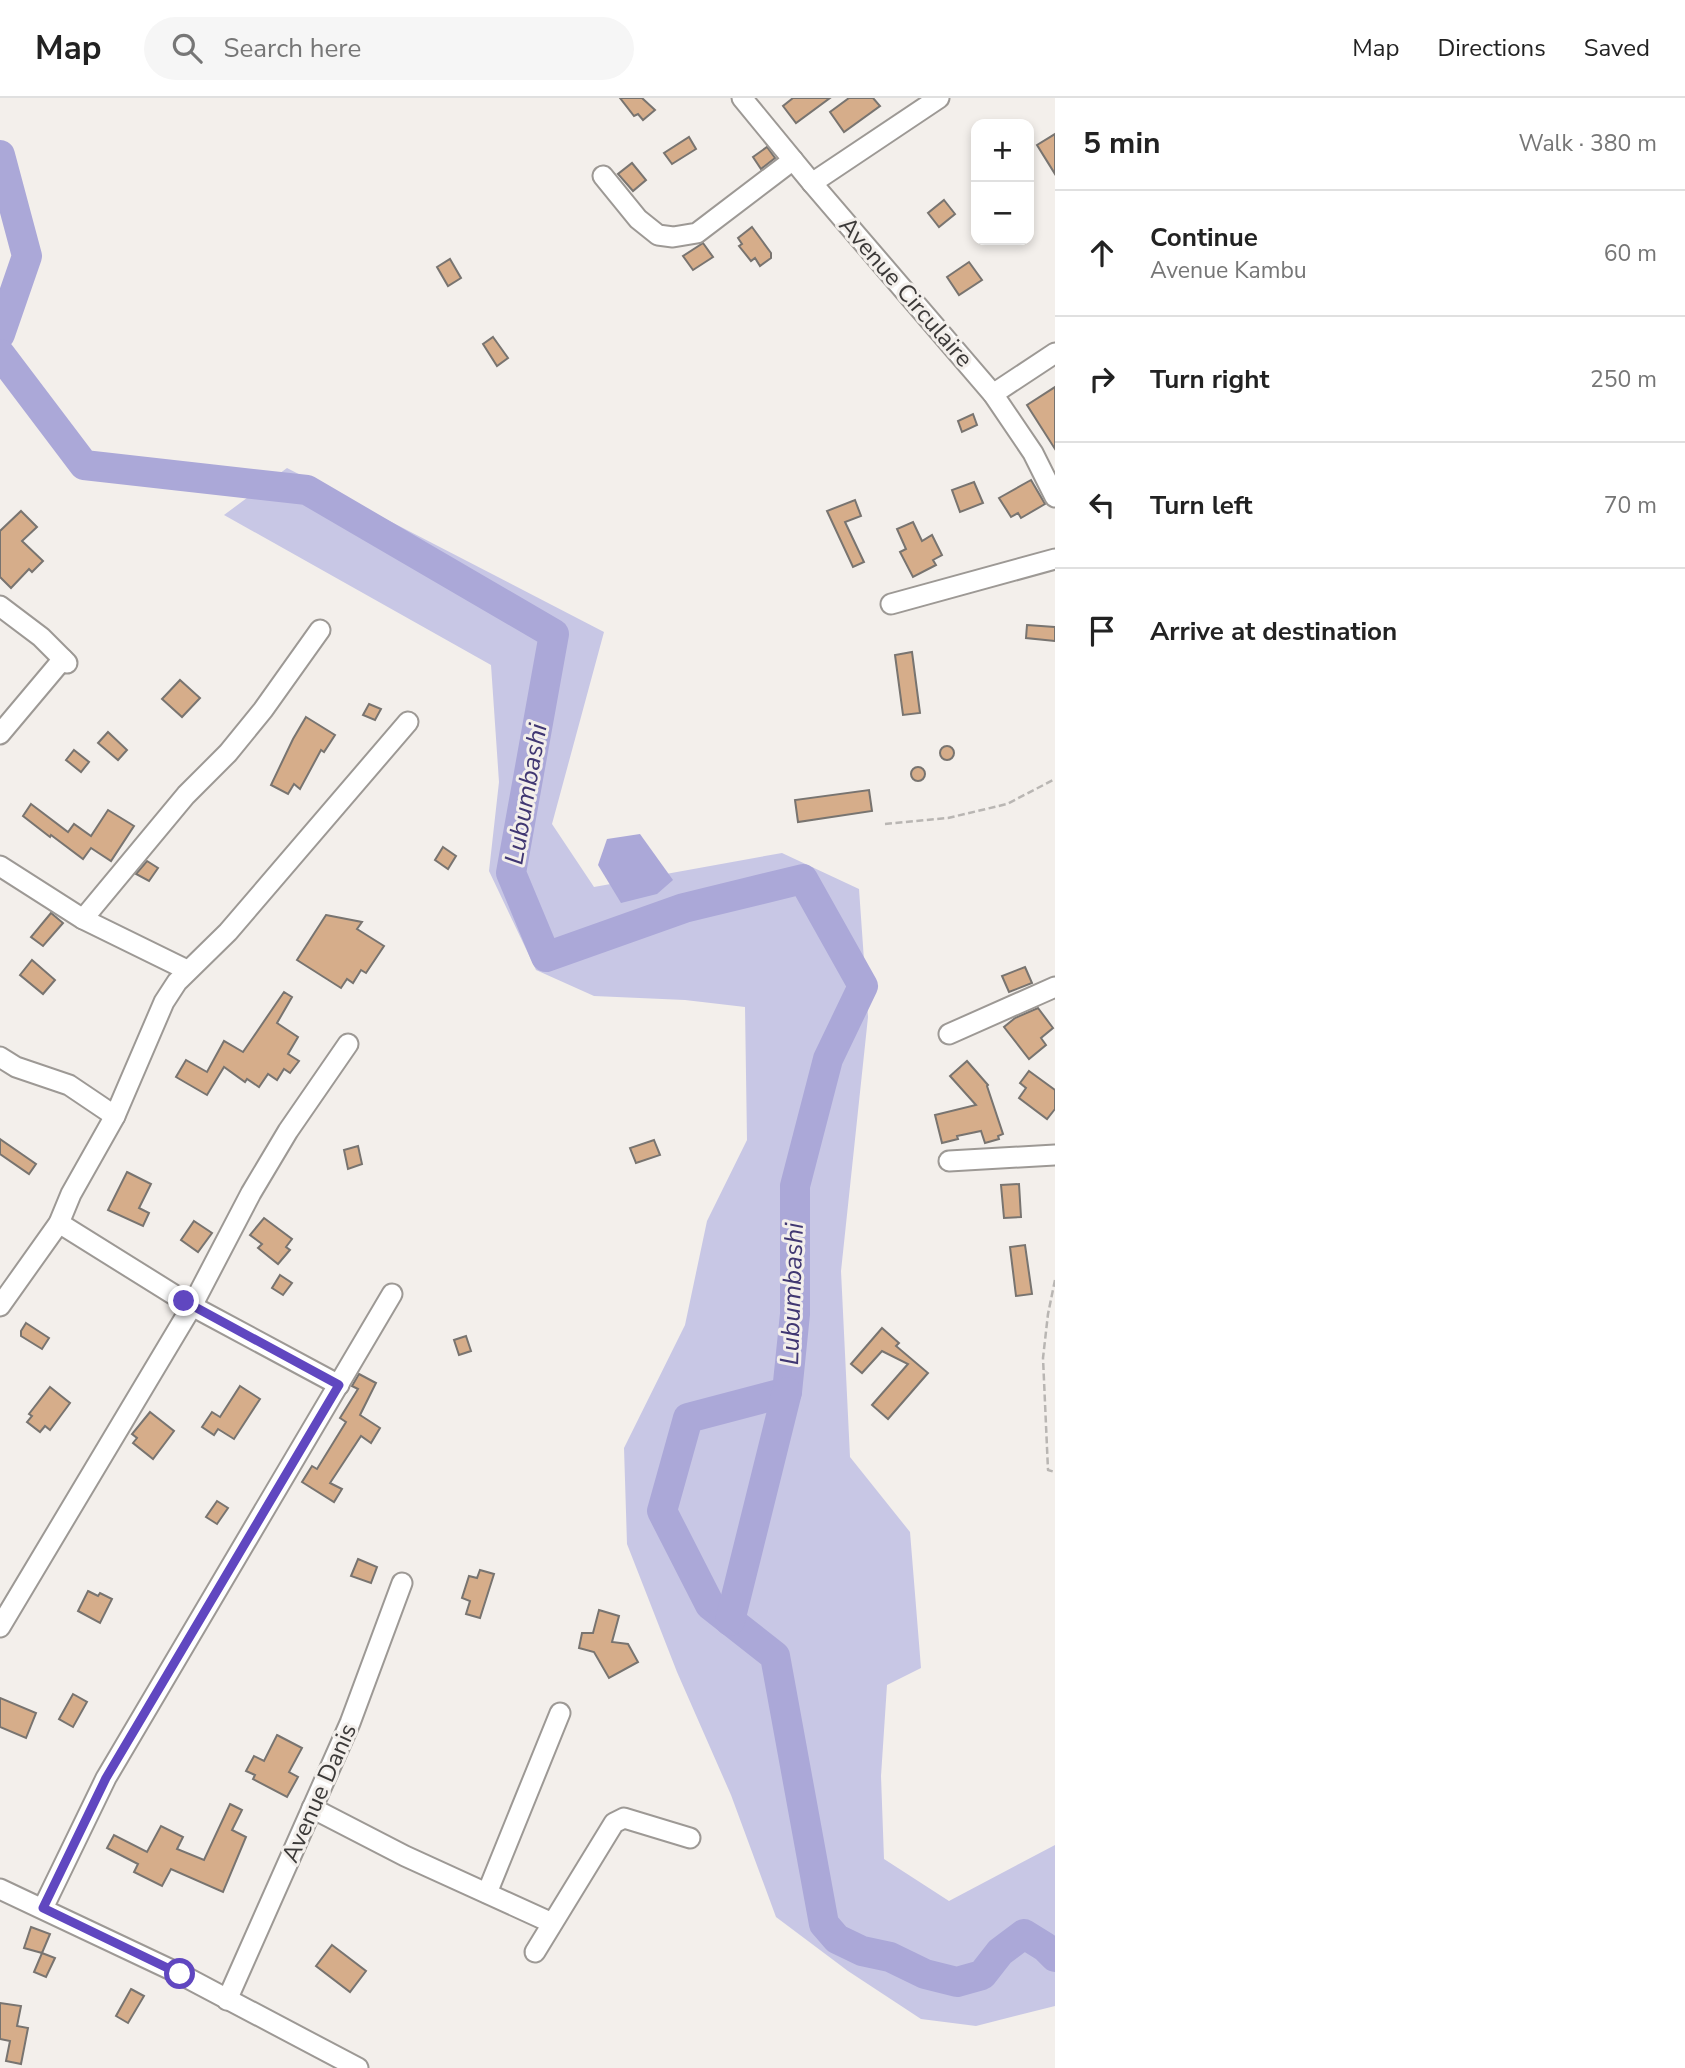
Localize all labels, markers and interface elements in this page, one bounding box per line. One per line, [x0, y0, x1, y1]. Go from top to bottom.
search box [144, 17, 634, 80]
text: Map [35, 26, 102, 71]
icon: search [168, 29, 206, 67]
text: Search here [224, 31, 361, 66]
text: Map [1352, 32, 1399, 64]
text: Directions [1437, 32, 1546, 64]
text: Saved [1584, 32, 1650, 64]
map controls [971, 119, 1034, 245]
button: + [971, 119, 1034, 182]
text: 5 min [1083, 123, 1161, 164]
text: Walk · 380 m [1518, 128, 1657, 159]
button: − [971, 182, 1034, 245]
street label: Avenue Circulaire [832, 210, 980, 374]
text: Continue [1150, 220, 1258, 255]
icon: ahead [1083, 234, 1121, 272]
text: 60 m [1604, 238, 1657, 269]
text: Avenue Kambu [1150, 255, 1307, 286]
icon: right [1083, 360, 1121, 398]
text: Turn right [1150, 362, 1269, 397]
text: 250 m [1590, 364, 1657, 395]
icon: left [1083, 486, 1121, 524]
text: Turn left [1150, 488, 1253, 523]
text: 70 m [1604, 490, 1657, 521]
icon: arrive [1083, 612, 1121, 650]
text: Arrive at destination [1150, 614, 1397, 649]
water label: Lubumbashi [496, 720, 556, 867]
water label: Lubumbashi [772, 1221, 812, 1366]
route end [168, 1285, 199, 1316]
street label: Avenue Danis [274, 1718, 364, 1868]
route start [164, 1958, 195, 1989]

